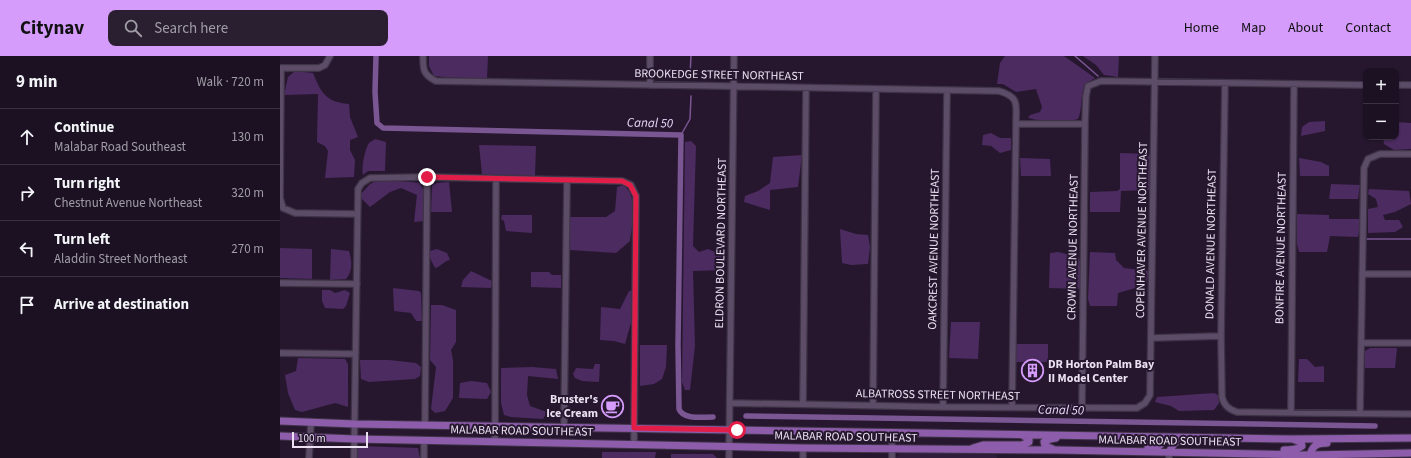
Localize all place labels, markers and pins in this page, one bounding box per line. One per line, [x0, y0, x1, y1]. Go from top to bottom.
place label: DR Horton Palm Bay II Model Center [1048, 356, 1155, 387]
building icon: DR Horton Palm Bay II Model Center [1019, 358, 1045, 384]
place label: Bruster's Ice Cream [546, 391, 598, 422]
cafe icon: Bruster's Ice Cream [600, 393, 626, 419]

